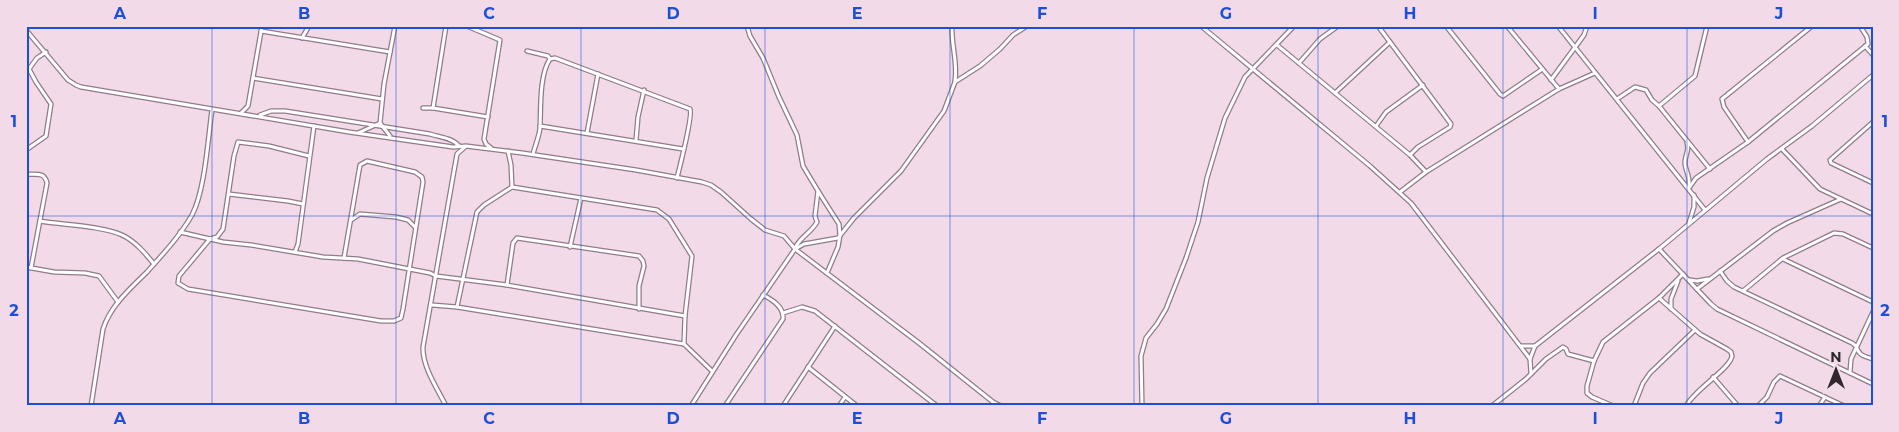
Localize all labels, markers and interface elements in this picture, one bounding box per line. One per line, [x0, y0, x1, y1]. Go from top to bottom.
text: A [113, 4, 127, 23]
text: B [298, 4, 310, 23]
text: C [483, 4, 495, 23]
text: D [666, 4, 680, 23]
text: E [852, 4, 862, 23]
text: F [1037, 4, 1047, 23]
text: G [1220, 4, 1232, 23]
text: H [1404, 4, 1416, 23]
text: I [1592, 4, 1598, 23]
text: J [1774, 4, 1783, 23]
text: 1 [11, 112, 17, 131]
text: 1 [1882, 112, 1888, 131]
text: 2 [9, 301, 19, 320]
text: 2 [1880, 301, 1890, 320]
north arrow [1812, 344, 1862, 394]
text: N [1830, 348, 1842, 366]
text: A [113, 409, 127, 428]
text: B [298, 409, 310, 428]
text: C [483, 409, 495, 428]
text: D [666, 409, 680, 428]
text: E [852, 409, 862, 428]
text: F [1037, 409, 1047, 428]
text: G [1220, 409, 1232, 428]
text: H [1404, 409, 1416, 428]
text: I [1592, 409, 1598, 428]
text: J [1774, 409, 1783, 428]

